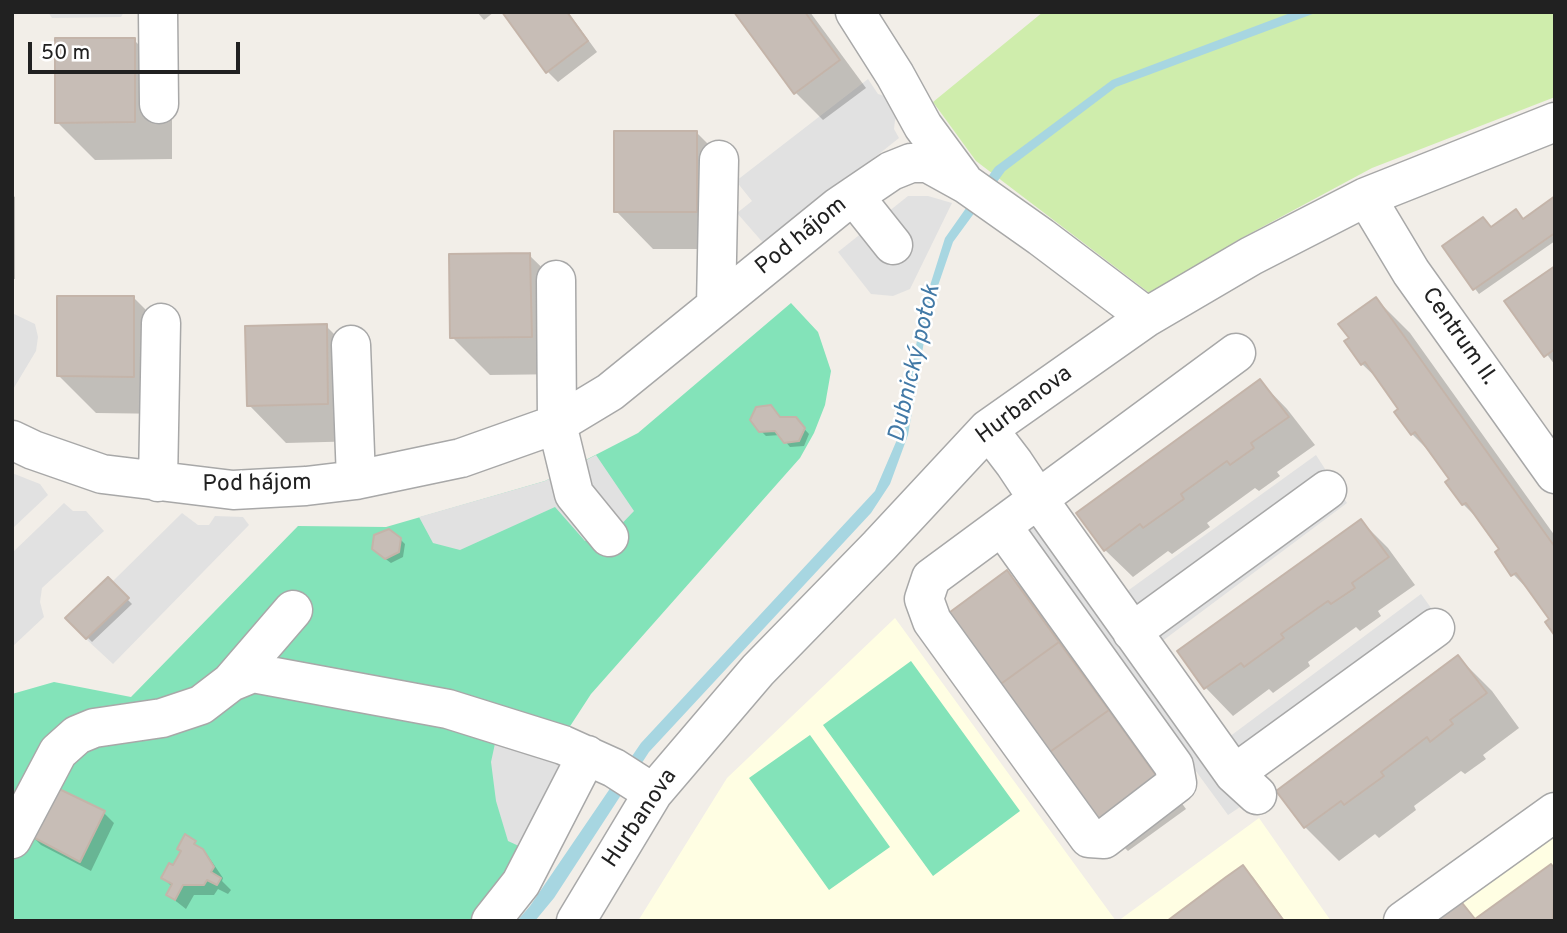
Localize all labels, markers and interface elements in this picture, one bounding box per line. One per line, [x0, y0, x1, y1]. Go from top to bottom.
scale bar [32, 28, 243, 72]
text: 50 m [41, 40, 90, 67]
street label: Pod hájom [751, 192, 853, 282]
water label: Dubnický potok [884, 283, 948, 445]
street label: Centrum II. [1414, 283, 1502, 391]
street label: Hurbanova [972, 361, 1078, 451]
street label: Pod hájom [202, 470, 312, 500]
street label: Hurbanova [598, 764, 684, 874]

